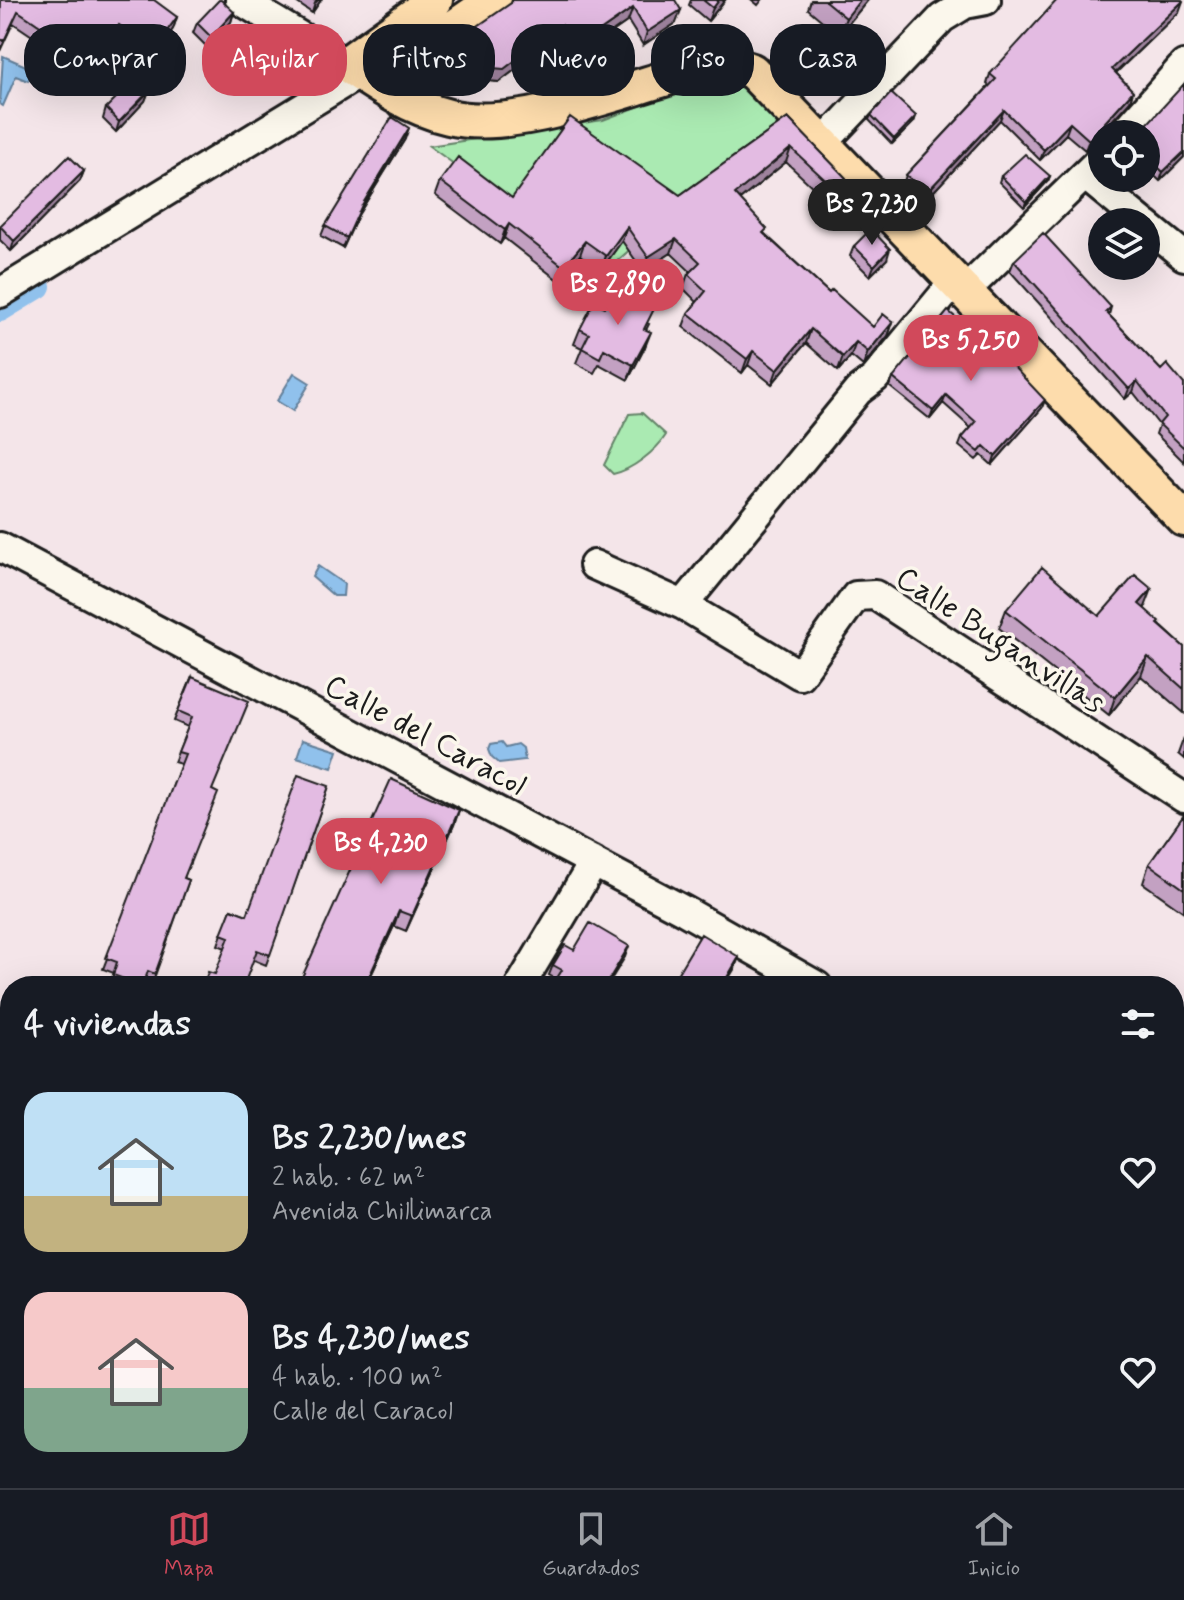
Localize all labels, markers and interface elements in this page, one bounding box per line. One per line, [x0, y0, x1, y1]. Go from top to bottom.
chip: Comprar [24, 24, 186, 96]
chip: Alquilar [202, 24, 347, 96]
chip: Filtros [363, 24, 495, 96]
chip: Nuevo [511, 24, 635, 96]
chip: Piso [651, 24, 754, 96]
chip: Casa [770, 24, 886, 96]
map controls [1088, 120, 1160, 280]
button: locate [1088, 120, 1160, 192]
pin: Bs 2,230 [789, 179, 955, 247]
text: Bs 2,230 [826, 188, 918, 222]
button: layers [1088, 208, 1160, 280]
pin: Bs 2,890 [535, 259, 701, 327]
text: Bs 2,890 [570, 268, 666, 302]
pin: Bs 5,250 [888, 315, 1054, 383]
text: Bs 5,250 [921, 324, 1021, 358]
street label: Calle Buganvillas [886, 557, 1113, 727]
street label: Calle del Caracol [317, 665, 533, 807]
pin: Bs 4,230 [298, 818, 464, 886]
text: Bs 4,230 [334, 827, 428, 861]
text: 4 viviendas [24, 1002, 191, 1047]
icon: filters [1116, 1002, 1160, 1046]
text: Bs 2,230/mes [272, 1116, 467, 1161]
icon: home [88, 1124, 184, 1220]
icon: heart [1116, 1150, 1160, 1194]
text: 2 hab. · 62 m² [272, 1161, 425, 1195]
text: Avenida Chillimarca [272, 1195, 493, 1229]
text: Bs 4,230/mes [272, 1316, 470, 1361]
icon: home [88, 1324, 184, 1420]
icon: heart [1116, 1350, 1160, 1394]
text: 4 hab. · 100 m² [272, 1361, 443, 1395]
text: Calle del Caracol [272, 1395, 453, 1429]
tab: Mapa [164, 1507, 214, 1583]
tab: Guardados [542, 1507, 640, 1583]
tab: Inicio [968, 1507, 1020, 1583]

